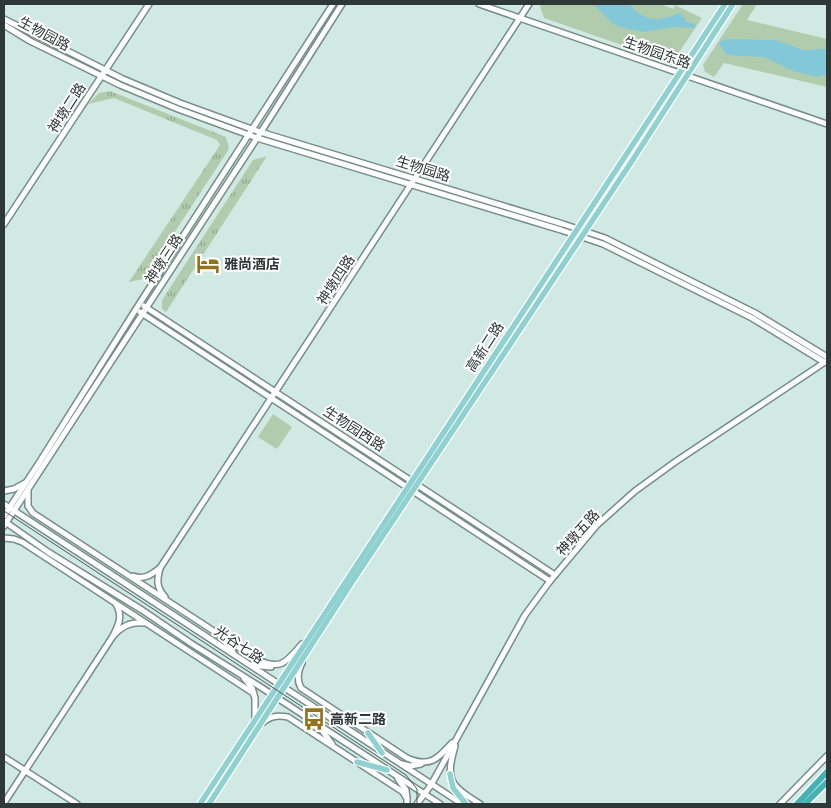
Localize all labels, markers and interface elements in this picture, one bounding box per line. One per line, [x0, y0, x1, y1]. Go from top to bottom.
street label: 生物园路 [15, 13, 73, 55]
street label: 生物园东路 [621, 34, 693, 72]
street label: 神墩二路 [45, 80, 89, 136]
street label: 生物园路 [394, 153, 452, 185]
street label: 神墩三路 [142, 231, 186, 287]
hotel icon: 雅尚酒店 [195, 251, 221, 277]
street label: 神墩四路 [314, 252, 358, 308]
place label: 雅尚酒店 [224, 256, 280, 273]
street label: 高新二路 [463, 319, 507, 375]
street label: 生物园西路 [320, 403, 388, 455]
street label: 神墩五路 [553, 507, 603, 559]
street label: 光谷七路 [211, 622, 267, 668]
bus stop icon: 高新二路 [301, 706, 327, 732]
place label: 高新二路 [330, 711, 386, 728]

